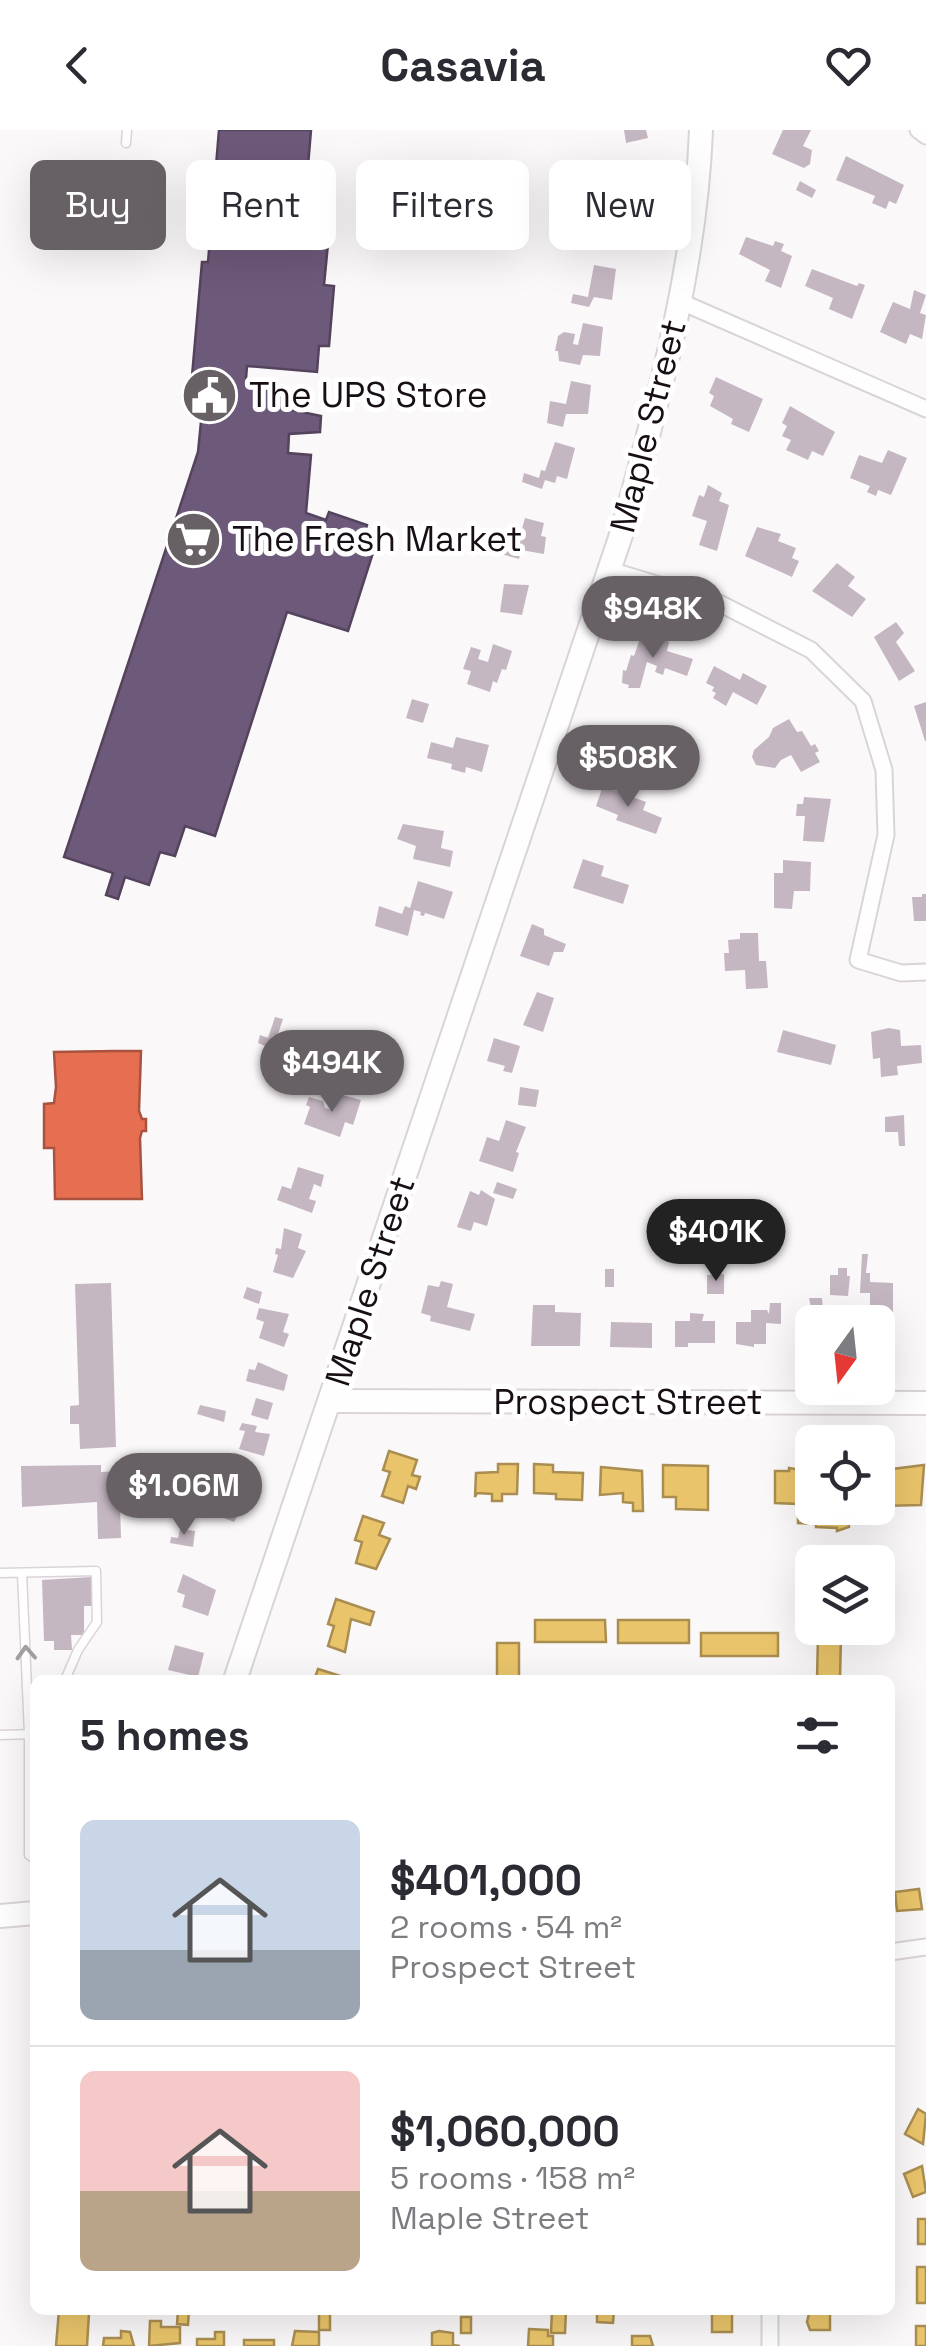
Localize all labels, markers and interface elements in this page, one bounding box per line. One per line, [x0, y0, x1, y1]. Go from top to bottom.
text: Casavia [380, 37, 546, 94]
icon: back [50, 38, 105, 93]
icon: heart [821, 38, 876, 93]
chip: Buy [30, 160, 166, 250]
chip: Rent [186, 160, 336, 250]
chip: Filters [356, 160, 529, 250]
chip: New [549, 160, 691, 250]
street label: Maple Street [600, 315, 696, 537]
public building icon: The UPS Store [180, 365, 240, 425]
place label: The UPS Store [249, 373, 487, 417]
supermarket icon: The Fresh Market [163, 509, 223, 569]
place label: The Fresh Market [232, 517, 522, 561]
pin: $948K [583, 576, 723, 661]
text: $948K [604, 588, 702, 628]
pin: $508K [558, 725, 698, 810]
text: $508K [579, 737, 677, 777]
pin: $494K [262, 1030, 402, 1115]
text: $494K [282, 1042, 382, 1082]
street label: Maple Street [315, 1170, 425, 1392]
pin: $401K [646, 1199, 786, 1284]
text: $401K [669, 1211, 763, 1251]
north arrow [795, 1305, 895, 1405]
map controls [795, 1305, 895, 1645]
street label: Prospect Street [493, 1380, 763, 1424]
button: locate [795, 1425, 895, 1525]
pin: $1.06M [103, 1453, 265, 1538]
text: $1.06M [128, 1465, 240, 1505]
button: layers [795, 1545, 895, 1645]
one-way arrow [16, 1645, 37, 1661]
icon: filters [790, 1708, 845, 1763]
text: 5 homes [80, 1709, 250, 1762]
text: $401,000 [390, 1854, 582, 1907]
icon: home [160, 1860, 280, 1980]
text: 2 rooms · 54 m² [390, 1907, 622, 1947]
text: Prospect Street [390, 1947, 636, 1987]
text: $1,060,000 [390, 2105, 620, 2158]
icon: home [160, 2111, 280, 2231]
text: 5 rooms · 158 m² [390, 2158, 635, 2198]
text: Maple Street [390, 2198, 589, 2238]

